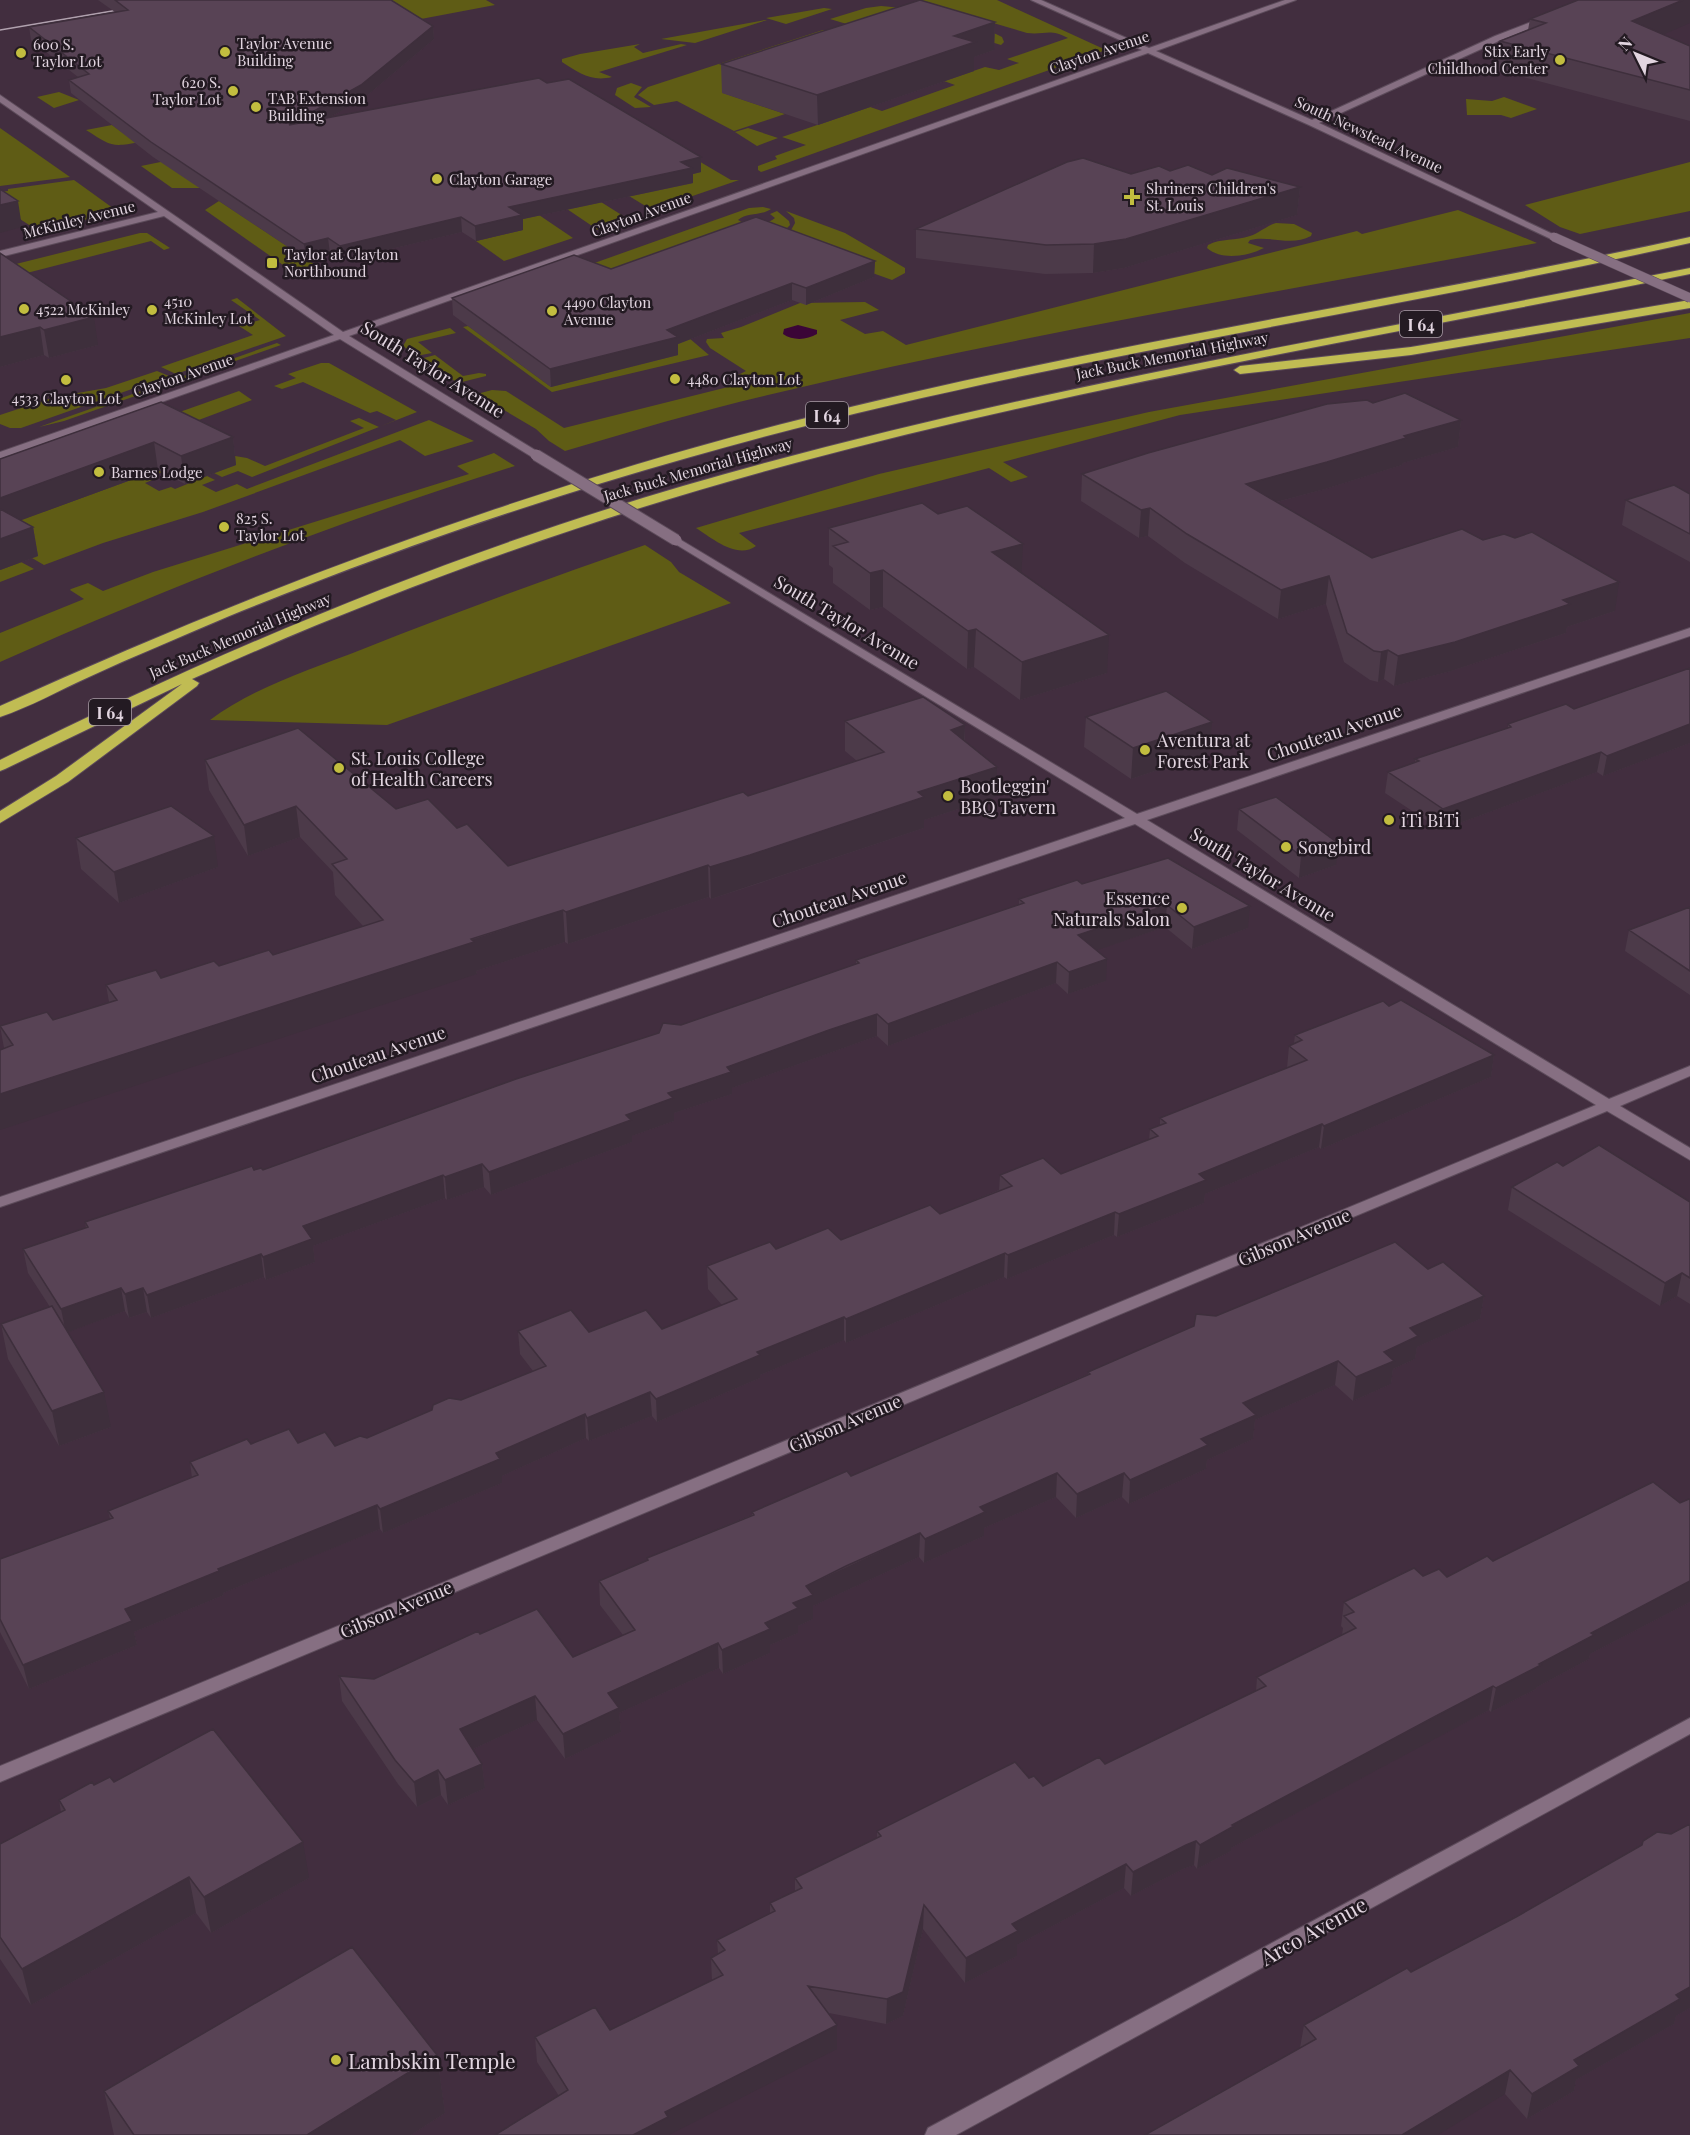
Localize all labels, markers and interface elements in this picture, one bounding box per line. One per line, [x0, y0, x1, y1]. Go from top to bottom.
north arrow [1606, 24, 1666, 84]
street label: Clayton Avenue [1046, 25, 1152, 79]
text: N [1613, 32, 1637, 55]
place label: Taylor Avenue Building [237, 33, 332, 70]
place label: 600 S. Taylor Lot [33, 34, 102, 71]
place label: Stix Early Childhood Center [1427, 41, 1548, 78]
marker: Taylor Avenue Building [218, 45, 232, 59]
marker: 600 S. Taylor Lot [14, 46, 28, 60]
marker: Stix Early Childhood Center [1553, 53, 1567, 67]
place label: 620 S. Taylor Lot [153, 72, 222, 109]
marker: 620 S. Taylor Lot [226, 84, 240, 98]
place label: TAB Extension Building [268, 88, 366, 125]
street label: South Newstead Avenue [1292, 91, 1446, 177]
marker: TAB Extension Building [249, 100, 263, 114]
place label: Clayton Garage [449, 169, 552, 189]
marker: Clayton Garage [430, 172, 444, 186]
place label: Shriners Children's St. Louis [1146, 178, 1276, 215]
street label: Clayton Avenue [588, 187, 694, 241]
marker: Shriners Children's St. Louis [1123, 188, 1141, 206]
street label: McKinley Avenue [21, 195, 137, 243]
place label: Taylor at Clayton Northbound [284, 244, 398, 281]
marker: Taylor at Clayton Northbound [265, 256, 279, 270]
place label: 4510 McKinley Lot [164, 291, 253, 328]
place label: 4490 Clayton Avenue [563, 292, 651, 329]
place label: 4522 McKinley [36, 299, 131, 319]
marker: 4522 McKinley [17, 302, 31, 316]
marker: 4510 McKinley Lot [145, 303, 159, 317]
marker: 4490 Clayton Avenue [545, 304, 559, 318]
road number: I 64 [1400, 311, 1442, 337]
street label: South Taylor Avenue [357, 315, 509, 423]
street label: Jack Buck Memorial Highway [1073, 326, 1270, 384]
street label: Clayton Avenue [130, 348, 236, 402]
place label: 4480 Clayton Lot [687, 369, 801, 389]
marker: 4480 Clayton Lot [668, 372, 682, 386]
marker: 4533 Clayton Lot [59, 373, 73, 387]
place label: 4533 Clayton Lot [11, 388, 121, 408]
road number: I 64 [806, 402, 848, 428]
street label: Jack Buck Memorial Highway [600, 432, 795, 506]
place label: Barnes Lodge [111, 462, 203, 482]
marker: Barnes Lodge [92, 465, 106, 479]
place label: 825 S. Taylor Lot [236, 508, 305, 545]
marker: 825 S. Taylor Lot [217, 520, 231, 534]
street label: South Taylor Avenue [770, 569, 924, 675]
street label: Jack Buck Memorial Highway [145, 587, 334, 683]
street label: Chouteau Avenue [1263, 698, 1405, 766]
road number: I 64 [89, 699, 131, 725]
place label: Aventura at Forest Park [1156, 728, 1251, 773]
marker: Aventura at Forest Park [1138, 743, 1152, 757]
place label: St. Louis College of Health Careers [351, 746, 493, 791]
marker: St. Louis College of Health Careers [332, 761, 346, 775]
place label: Bootleggin' BBQ Tavern [960, 774, 1056, 819]
marker: Bootleggin' BBQ Tavern [941, 789, 955, 803]
place label: iTi BiTi [1401, 808, 1460, 832]
marker: iTi BiTi [1382, 813, 1396, 827]
street label: South Taylor Avenue [1186, 821, 1340, 927]
place label: Songbird [1298, 835, 1372, 859]
marker: Songbird [1279, 840, 1293, 854]
street label: Chouteau Avenue [768, 865, 910, 933]
place label: Essence Naturals Salon [1053, 886, 1170, 931]
marker: Essence Naturals Salon [1175, 901, 1189, 915]
street label: Chouteau Avenue [307, 1020, 449, 1088]
street label: Gibson Avenue [1234, 1203, 1354, 1271]
street label: Gibson Avenue [785, 1389, 905, 1457]
street label: Gibson Avenue [336, 1575, 456, 1643]
street label: Arco Avenue [1254, 1889, 1371, 1971]
place label: Lambskin Temple [348, 2046, 516, 2074]
marker: Lambskin Temple [329, 2053, 343, 2067]

